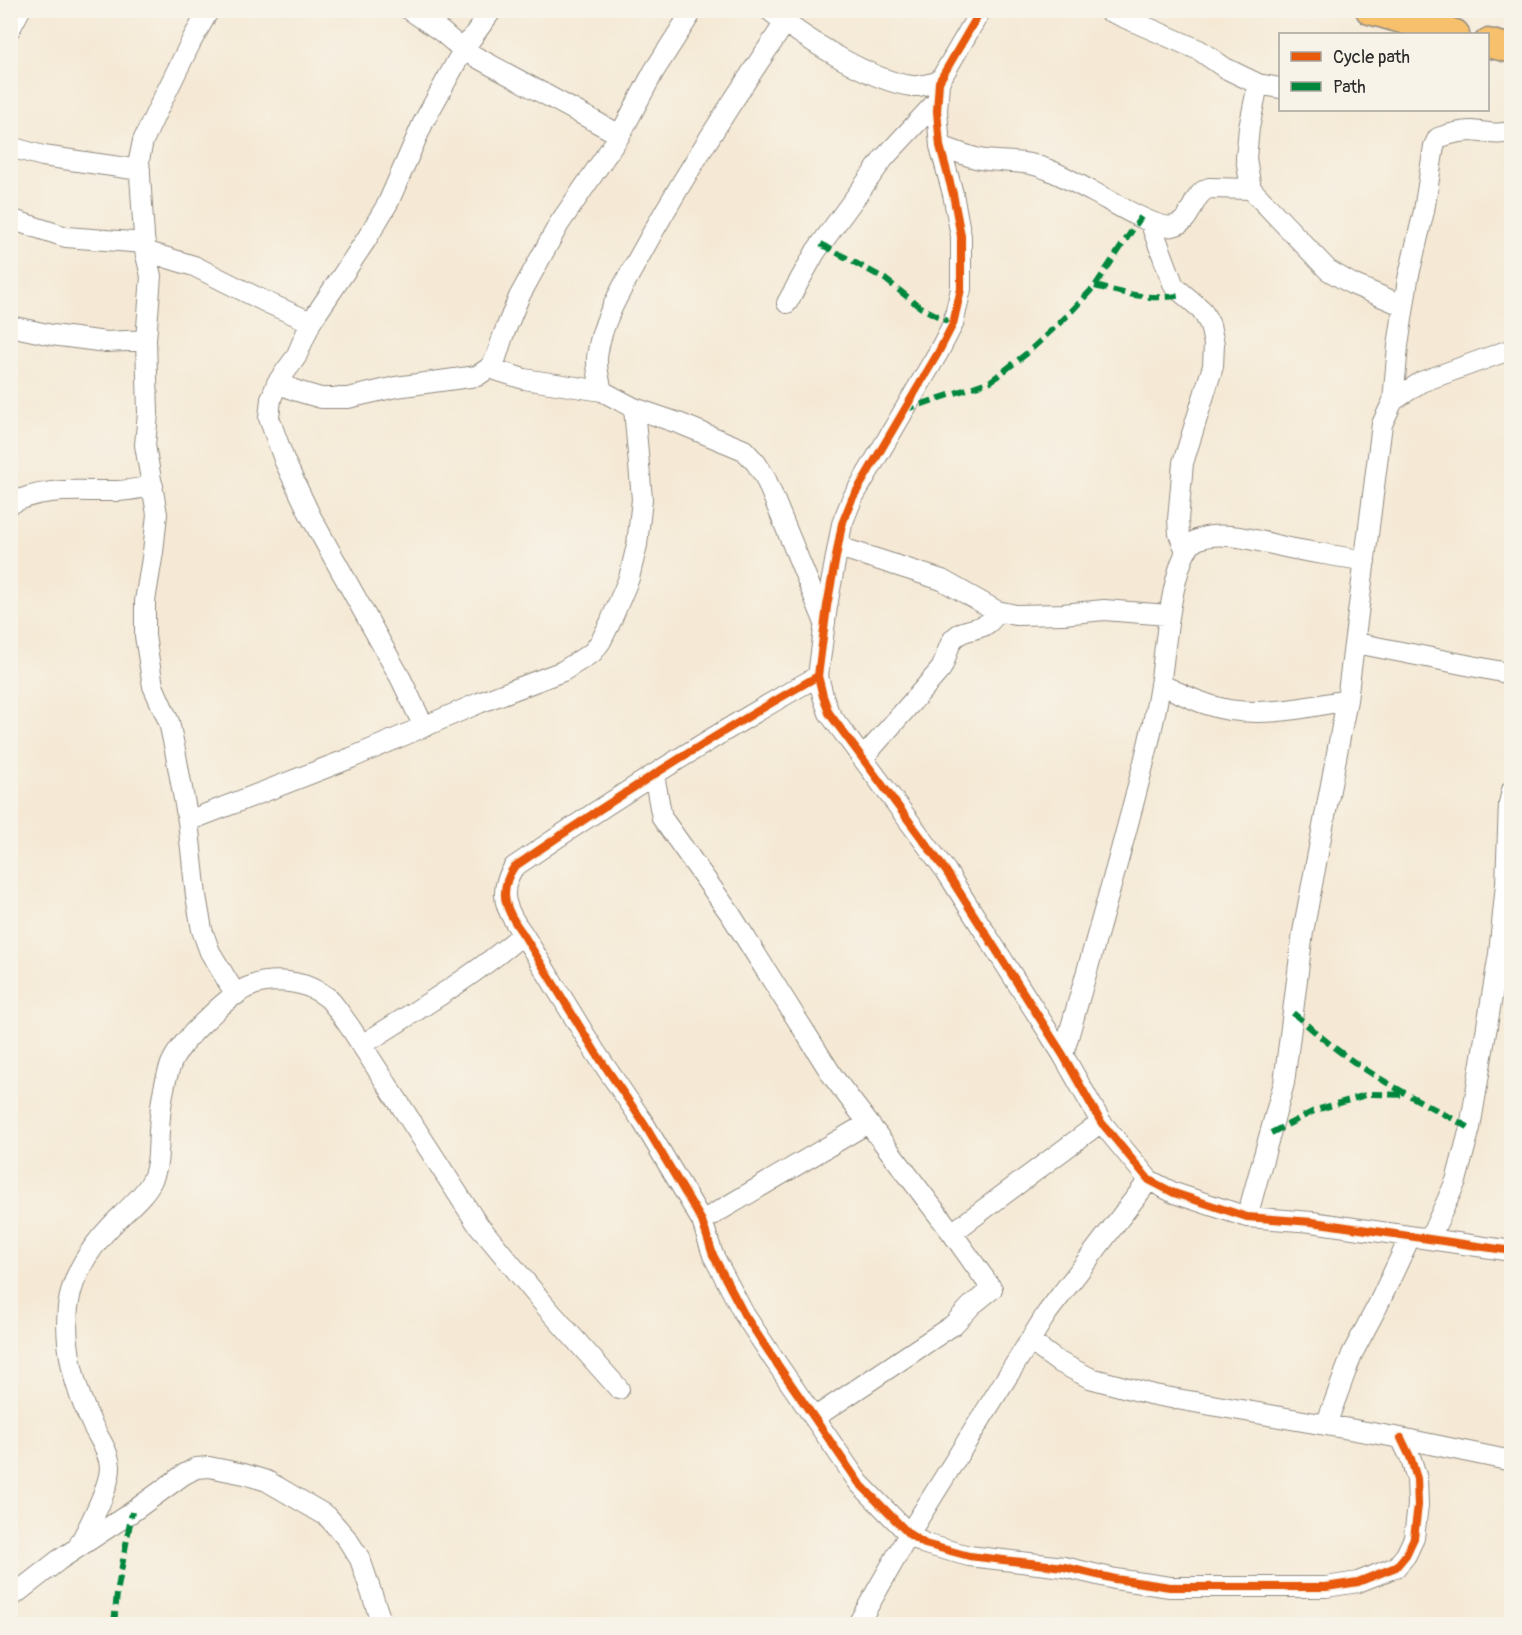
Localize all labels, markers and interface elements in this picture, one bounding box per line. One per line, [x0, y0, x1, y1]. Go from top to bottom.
legend [1279, 33, 1489, 111]
text: Cycle path [1333, 46, 1410, 69]
text: Path [1333, 76, 1366, 99]

